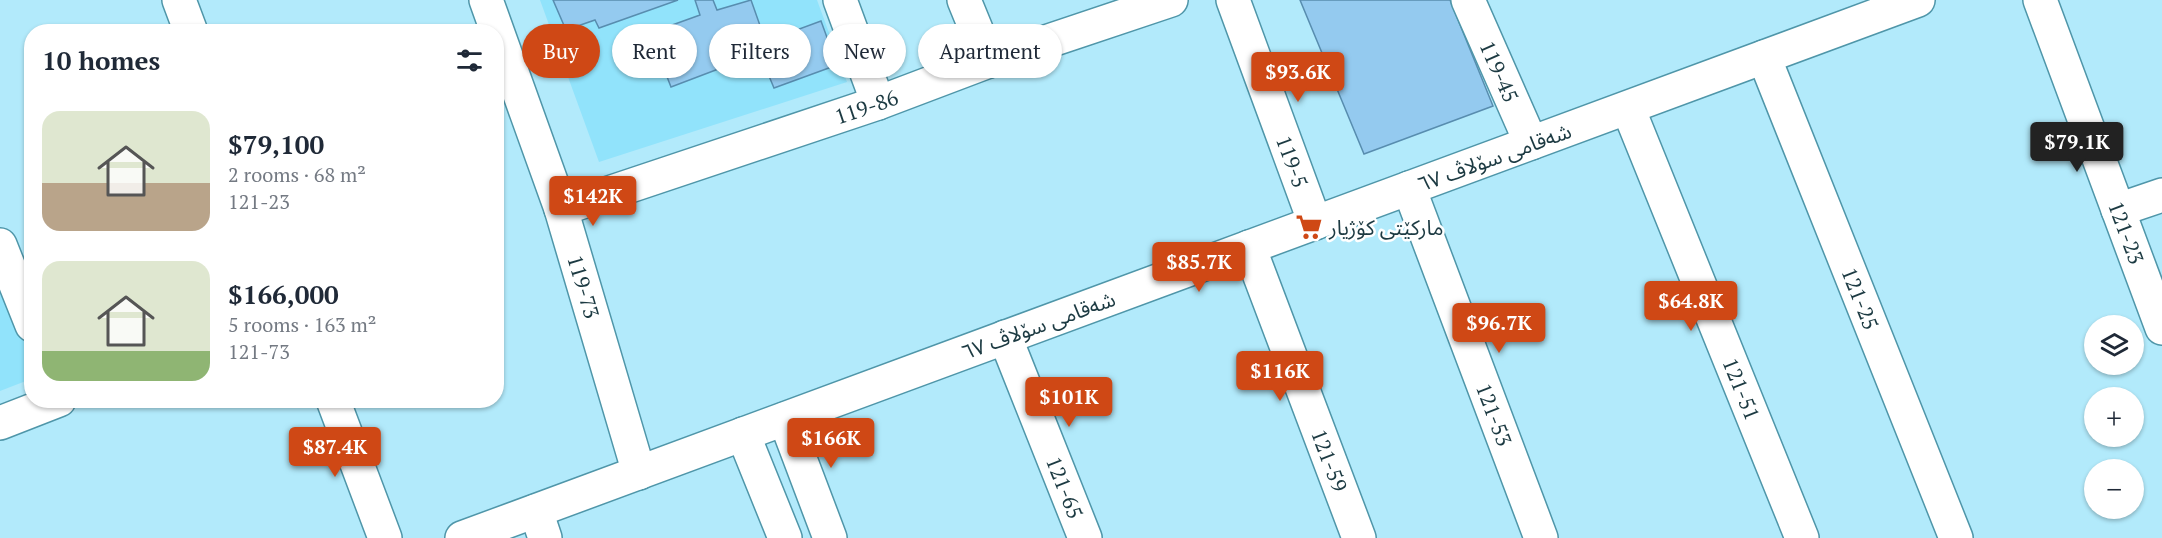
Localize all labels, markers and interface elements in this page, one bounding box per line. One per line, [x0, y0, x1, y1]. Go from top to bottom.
chip: Buy [522, 24, 600, 78]
chip: Rent [612, 24, 697, 78]
chip: Filters [709, 24, 811, 78]
chip: New [823, 24, 906, 78]
chip: Apartment [918, 24, 1062, 78]
street label: 119-45 [1474, 36, 1525, 107]
text: 10 homes [42, 43, 160, 77]
icon: filters [453, 44, 486, 77]
pin: $93.6K [1249, 52, 1347, 103]
text: $93.6K [1265, 58, 1331, 85]
street label: 119-86 [831, 83, 902, 130]
street label: شەقامی سۆلاڤ ٦٧ [1413, 116, 1575, 198]
pin: $79.1K [2028, 122, 2126, 173]
text: $79,100 [228, 127, 324, 161]
text: $79.1K [2044, 128, 2110, 155]
street label: 119-5 [1270, 131, 1315, 191]
icon: home [90, 135, 162, 207]
text: 2 rooms · 68 m² [228, 161, 366, 188]
pin: $142K [551, 176, 635, 227]
text: $142K [563, 182, 623, 209]
text: 121-23 [228, 188, 290, 215]
street label: 121-23 [2102, 197, 2151, 268]
supermarket icon: مارکێتی کۆژیار [1294, 212, 1324, 242]
place label: مارکێتی کۆژیار [1328, 213, 1444, 241]
pin: $85.7K [1150, 242, 1248, 293]
text: $85.7K [1166, 248, 1232, 275]
street label: 119-73 [561, 252, 607, 322]
street label: 121-25 [1835, 263, 1885, 334]
text: $166,000 [228, 277, 339, 311]
pin: $64.8K [1642, 281, 1740, 332]
street label: شەقامی سۆلاڤ ٦٧ [957, 284, 1119, 366]
icon: home [90, 285, 162, 357]
text: $64.8K [1658, 287, 1724, 314]
pin: $96.7K [1450, 303, 1548, 354]
text: $96.7K [1466, 309, 1532, 336]
text: 5 rooms · 163 m² [228, 311, 376, 338]
map controls [2084, 315, 2144, 519]
button: layers [2084, 315, 2144, 375]
text: 121-73 [228, 338, 290, 365]
pin: $116K [1238, 351, 1322, 402]
street label: 121-51 [1716, 354, 1767, 424]
text: $116K [1250, 357, 1310, 384]
pin: $101K [1027, 377, 1111, 428]
street label: 121-53 [1470, 379, 1519, 450]
text: $101K [1039, 383, 1099, 410]
button: + [2084, 387, 2144, 447]
pin: $166K [789, 418, 873, 469]
text: $166K [801, 424, 861, 451]
street label: 121-59 [1305, 425, 1354, 496]
pin: $87.4K [286, 427, 384, 478]
text: $87.4K [303, 433, 367, 460]
street label: 121-65 [1040, 452, 1090, 523]
button: − [2084, 459, 2144, 519]

